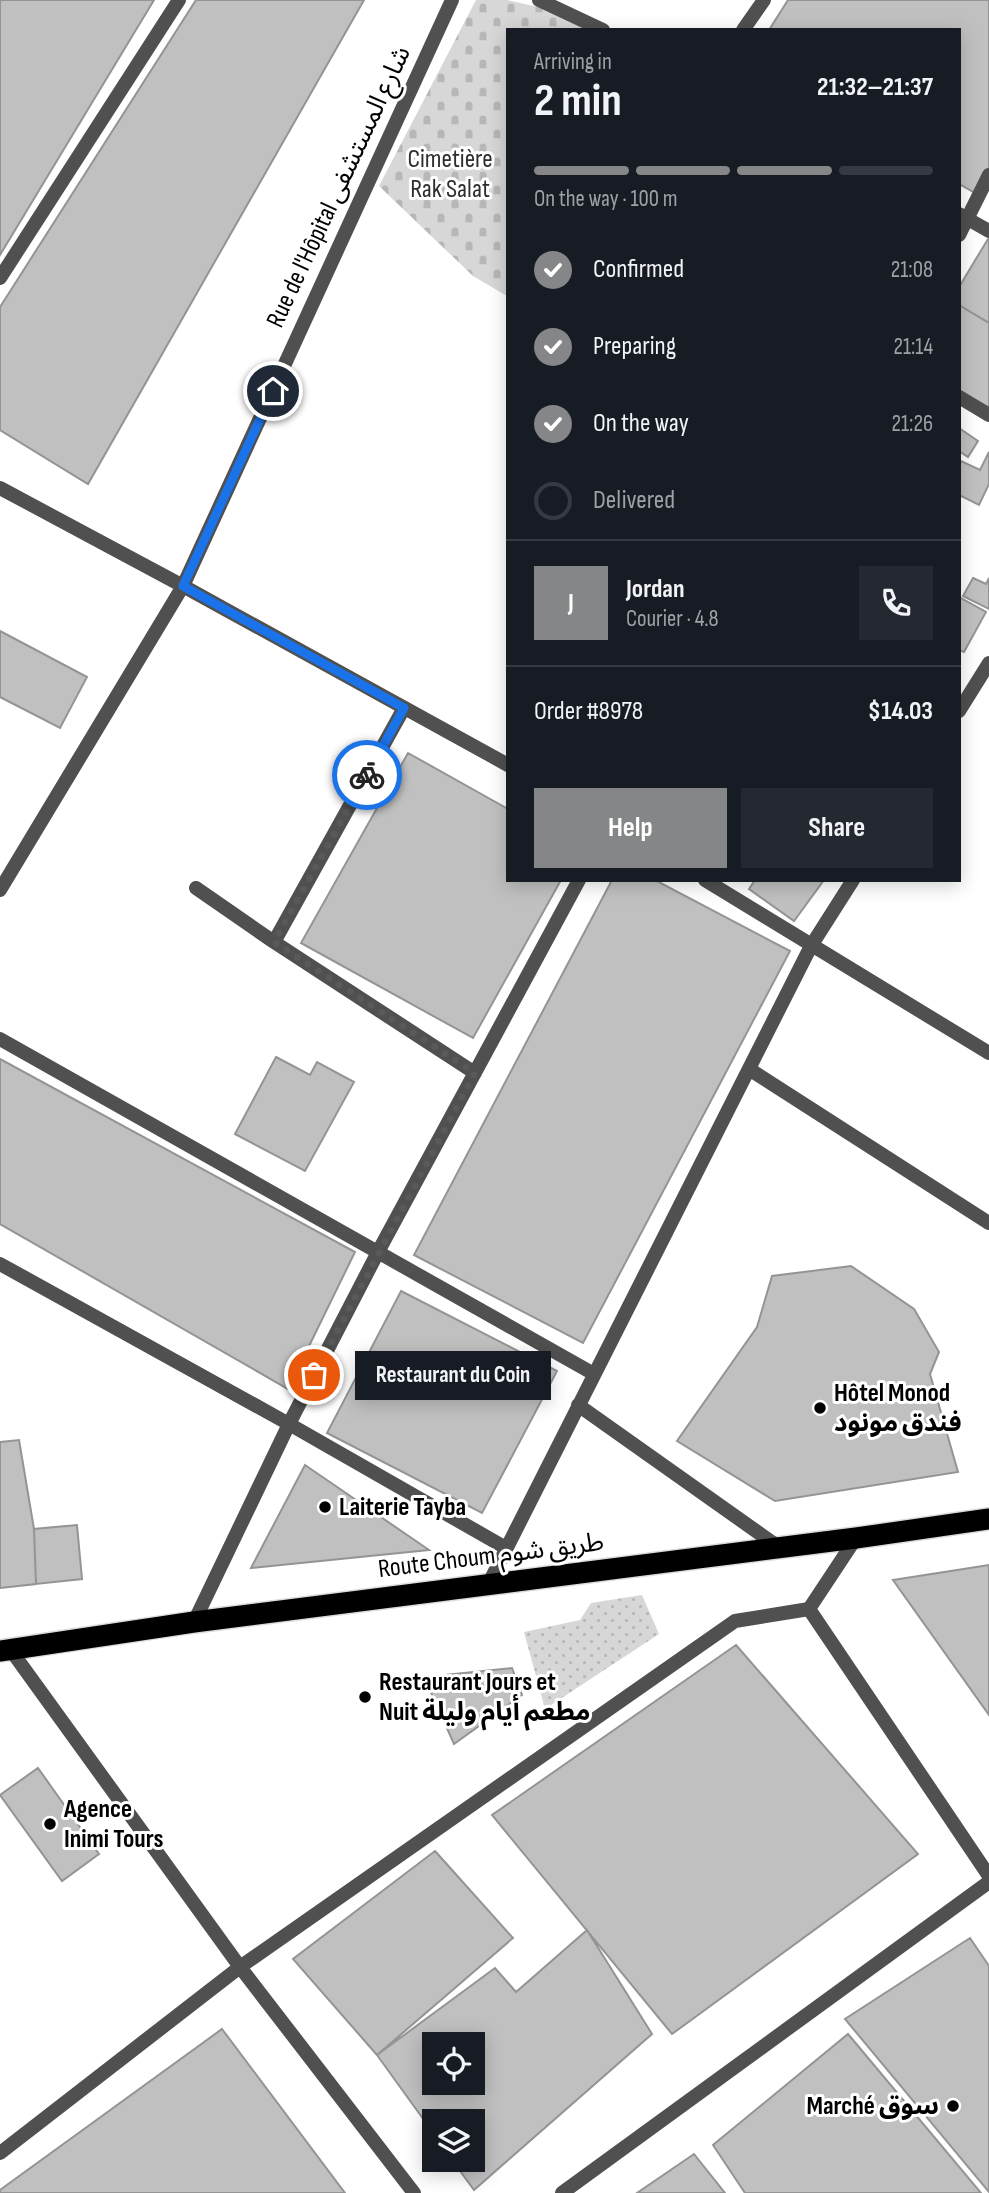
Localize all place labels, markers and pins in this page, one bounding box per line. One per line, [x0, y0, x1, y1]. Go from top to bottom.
pin [243, 361, 303, 421]
pin [284, 1345, 344, 1405]
callout: Restaurant du Coin [356, 1350, 552, 1400]
place label: Hôtel Monod فندق مونود [834, 1378, 962, 1439]
marker: Hôtel Monod فندق مونود [812, 1400, 828, 1416]
place label: Laiterie Tayba [339, 1492, 466, 1523]
marker: Laiterie Tayba [317, 1499, 333, 1515]
place label: Restaurant Jours et Nuit مطعم أيام وليلة [379, 1667, 590, 1731]
marker: Restaurant Jours et Nuit مطعم أيام وليلة [357, 1689, 373, 1705]
place label: Agence Inimi Tours [63, 1794, 163, 1855]
marker: Agence Inimi Tours [42, 1816, 58, 1832]
place label: Marché سوق [807, 2091, 939, 2122]
marker: Marché سوق [945, 2098, 961, 2114]

